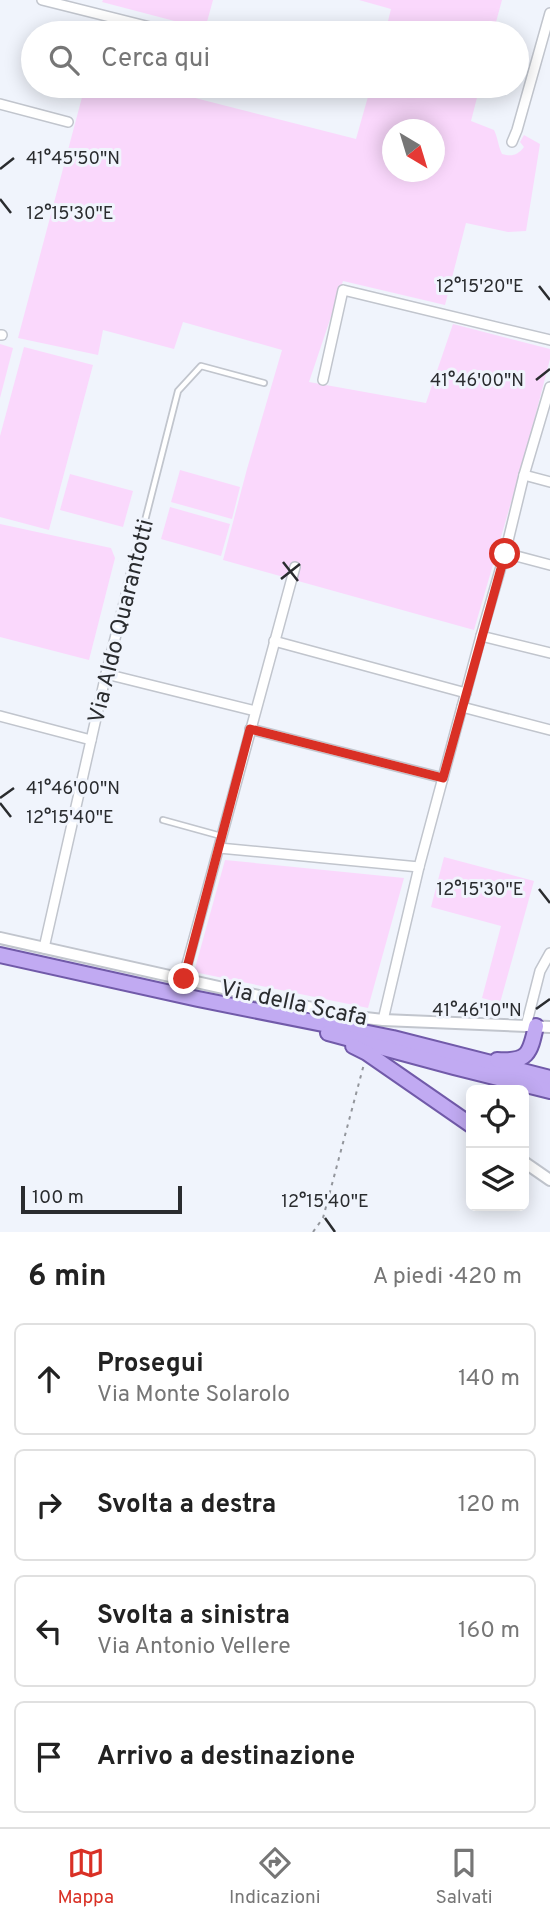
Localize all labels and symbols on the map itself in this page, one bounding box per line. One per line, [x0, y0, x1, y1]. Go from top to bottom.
north arrow [382, 119, 445, 182]
text: 41°45'50"N [26, 148, 120, 171]
text: 12°15'30"E [26, 203, 114, 226]
text: 12°15'20"E [436, 276, 524, 299]
text: 41°46'00"N [430, 370, 524, 393]
street label: Via Aldo Quarantotti [83, 516, 162, 727]
route start [489, 538, 520, 569]
text: 41°46'00"N [26, 778, 120, 801]
text: 12°15'40"E [26, 807, 114, 830]
text: 12°15'30"E [436, 879, 524, 902]
route end [168, 963, 199, 994]
street label: Via della Scafa [217, 975, 370, 1034]
text: 41°46'10"N [432, 1000, 522, 1023]
scale bar [21, 1183, 182, 1215]
text: 12°15'40"E [281, 1191, 369, 1214]

